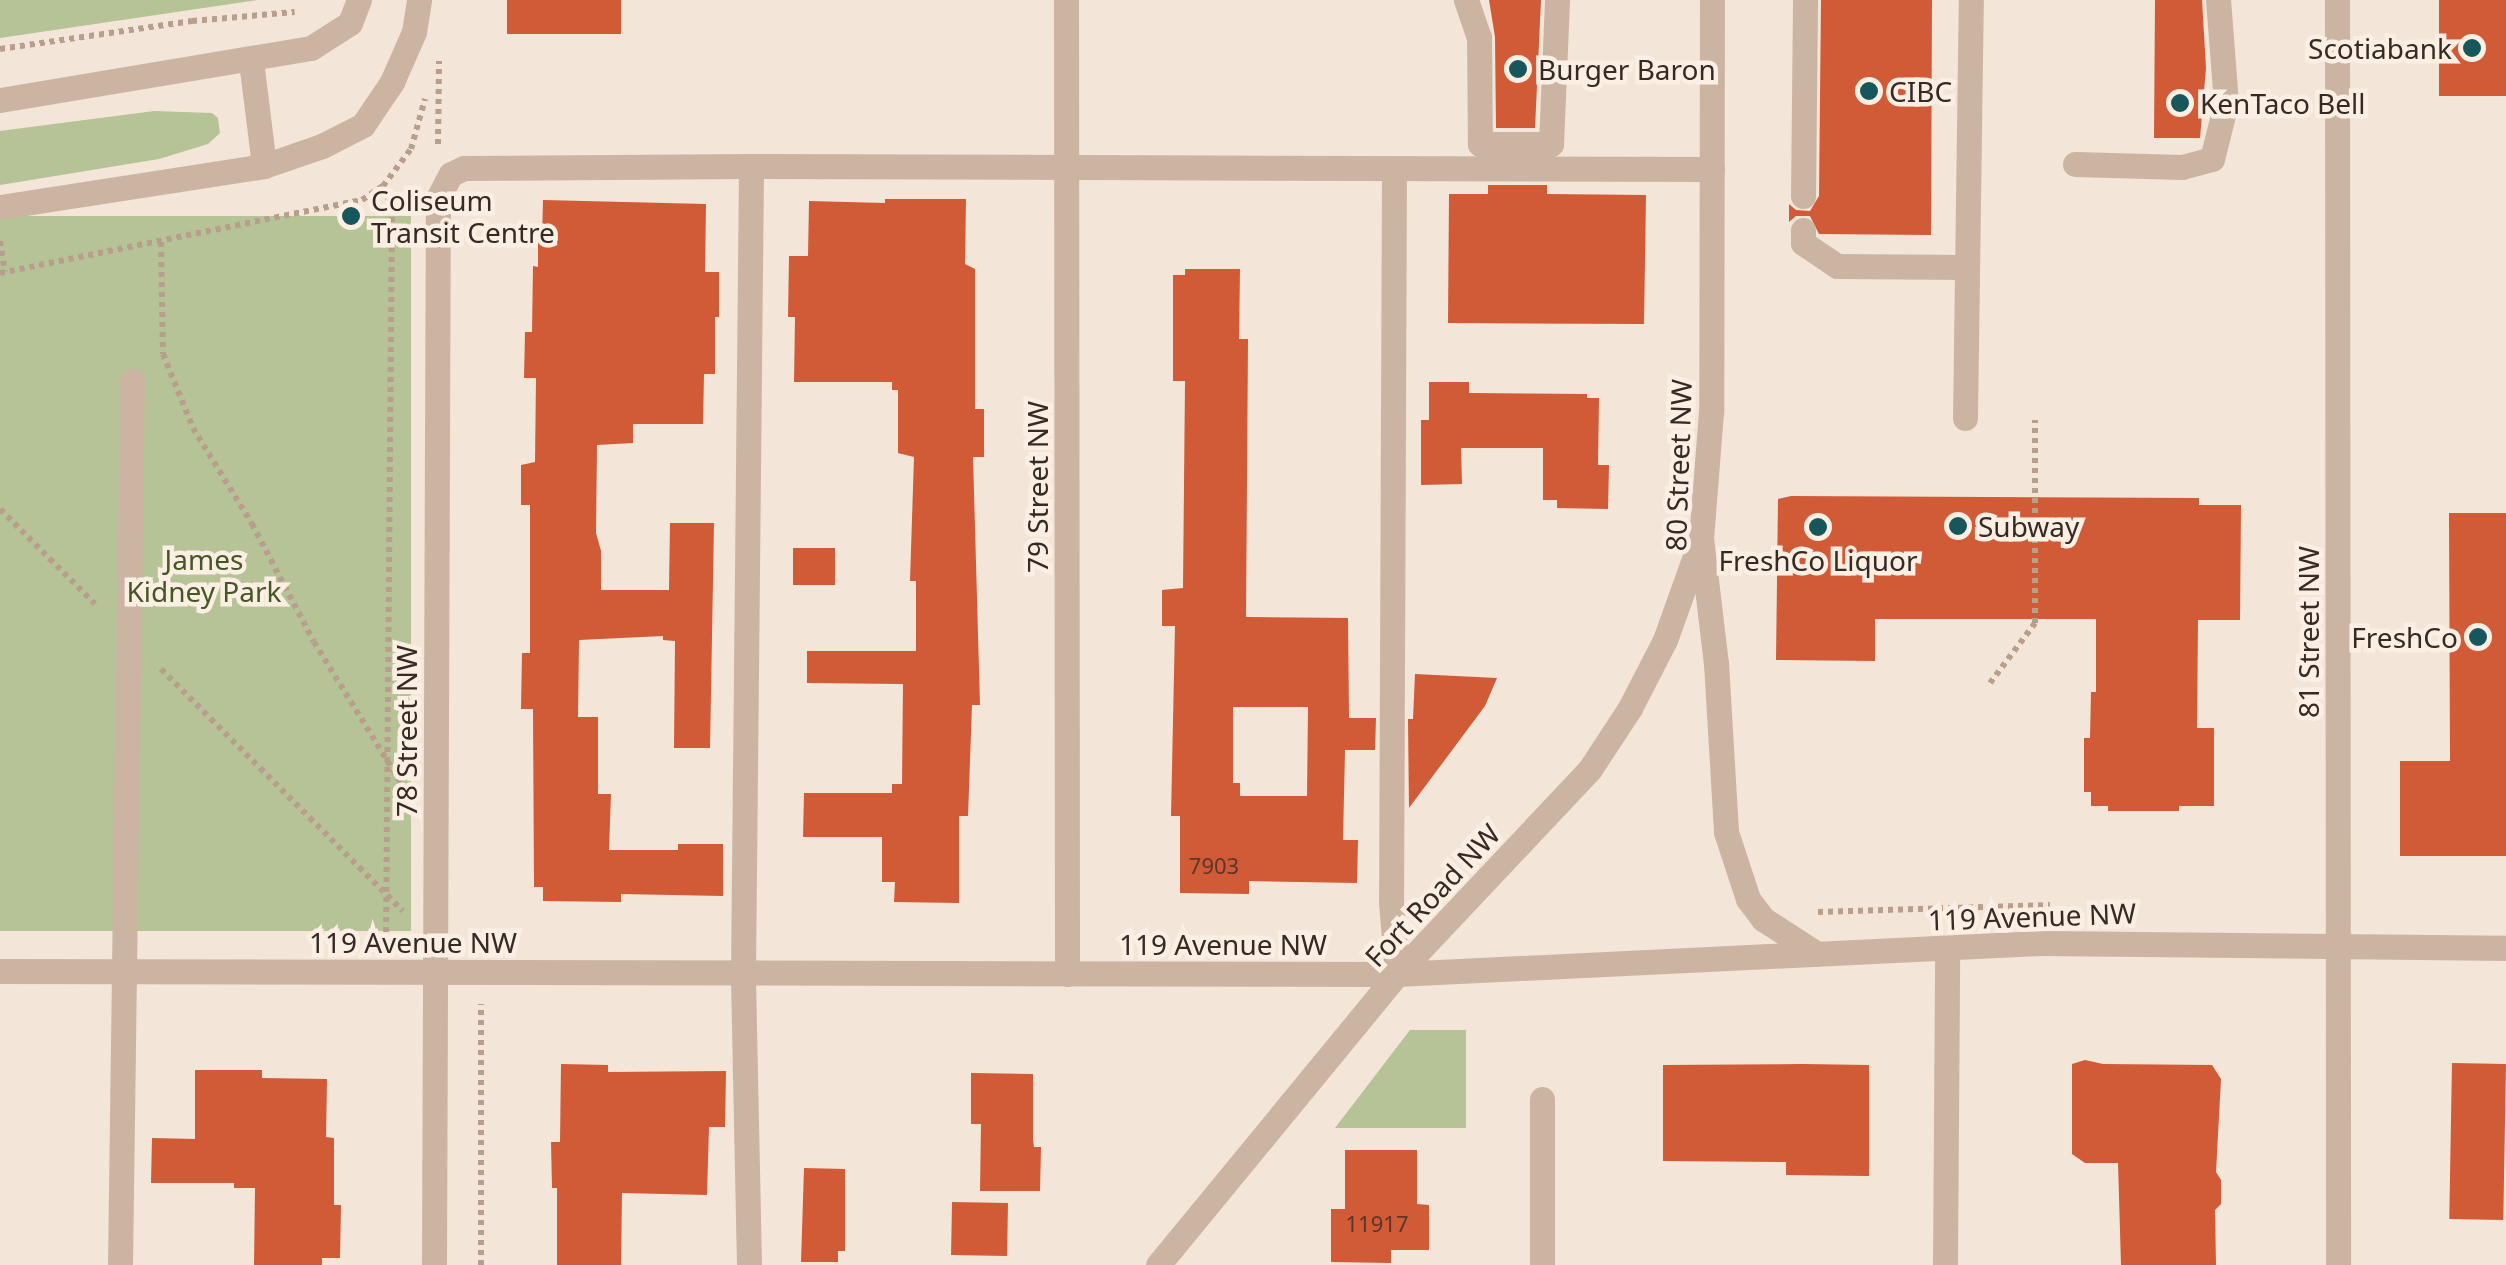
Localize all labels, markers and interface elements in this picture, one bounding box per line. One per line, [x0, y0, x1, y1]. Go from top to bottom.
place label: Scotiabank [2308, 31, 2452, 65]
marker: Scotiabank [2461, 37, 2483, 59]
place label: Burger Baron [1538, 52, 1716, 86]
marker: Burger Baron [1507, 58, 1529, 80]
place label: CIBC [1889, 74, 1952, 108]
marker: CIBC [1858, 80, 1880, 102]
place label: KenTaco Bell [2200, 86, 2366, 120]
marker: KenTaco Bell [2169, 92, 2191, 114]
place label: Coliseum Transit Centre [371, 183, 555, 249]
marker: Coliseum Transit Centre [340, 205, 362, 227]
street label: 80 Street NW [1658, 378, 1698, 552]
street label: 79 Street NW [1020, 401, 1054, 573]
place label: Subway [1978, 509, 2079, 543]
marker: Subway [1947, 515, 1969, 537]
marker: FreshCo Liquor [1807, 516, 1829, 538]
park label: James Kidney Park [126, 542, 282, 608]
place label: FreshCo Liquor [1719, 543, 1917, 577]
street label: 81 Street NW [2291, 546, 2325, 718]
place label: FreshCo [2351, 620, 2458, 654]
marker: FreshCo [2467, 626, 2489, 648]
street label: 78 Street NW [389, 645, 423, 817]
street label: Fort Road NW [1358, 817, 1506, 973]
house number: 7903 [1189, 853, 1239, 879]
street label: 119 Avenue NW [1927, 896, 2137, 936]
street label: 119 Avenue NW [309, 925, 517, 959]
street label: 119 Avenue NW [1119, 927, 1327, 961]
house number: 11917 [1346, 1211, 1408, 1237]

